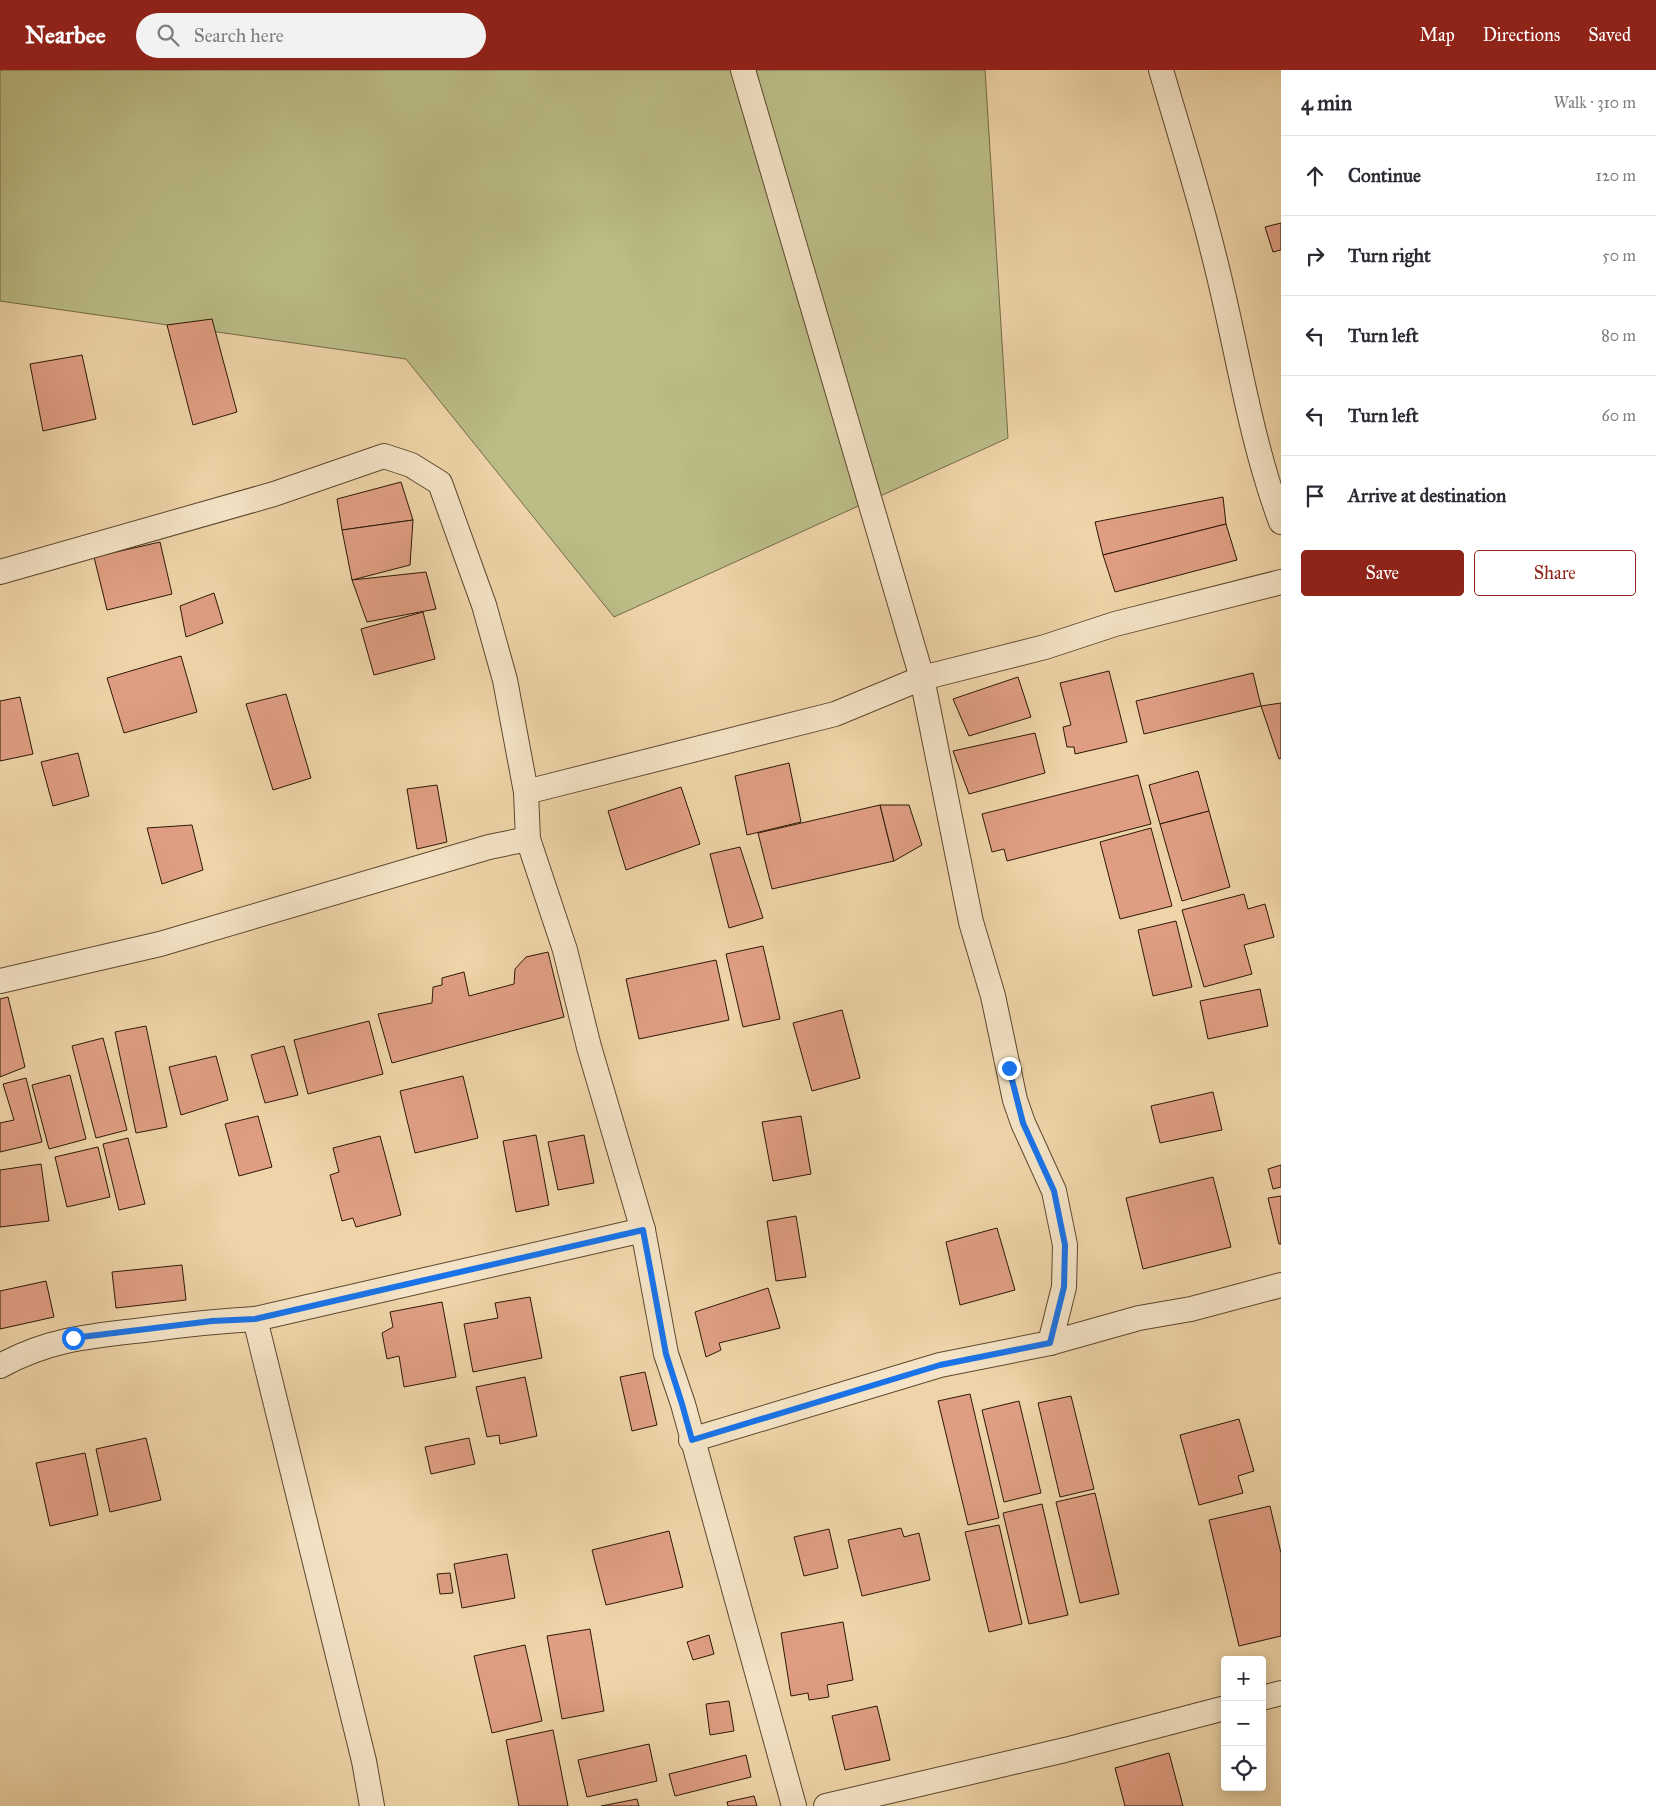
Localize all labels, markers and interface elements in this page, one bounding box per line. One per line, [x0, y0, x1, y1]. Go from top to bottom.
search box [136, 13, 486, 58]
text: Nearbee [25, 20, 106, 50]
icon: search [154, 21, 182, 49]
text: Search here [194, 24, 284, 47]
text: Map [1419, 24, 1455, 46]
text: Directions [1483, 24, 1560, 46]
text: Saved [1588, 24, 1631, 46]
text: 4 min [1301, 90, 1352, 116]
text: Walk · 310 m [1554, 93, 1636, 112]
icon: ahead [1301, 162, 1329, 190]
text: Continue [1348, 164, 1421, 187]
text: 120 m [1596, 166, 1636, 185]
icon: right [1301, 242, 1329, 270]
text: Turn right [1348, 244, 1431, 267]
text: 50 m [1602, 246, 1636, 265]
icon: left [1301, 322, 1329, 350]
text: Turn left [1348, 324, 1418, 347]
text: 80 m [1601, 326, 1636, 345]
icon: left [1301, 402, 1329, 430]
text: Turn left [1348, 404, 1418, 427]
text: 60 m [1602, 406, 1636, 425]
icon: arrive [1301, 482, 1329, 510]
text: Arrive at destination [1348, 484, 1506, 507]
button: Save [1301, 550, 1464, 596]
button: Share [1474, 550, 1636, 596]
route end [998, 1057, 1021, 1080]
route start [62, 1327, 85, 1350]
map controls [1221, 1656, 1266, 1791]
button: + [1221, 1656, 1266, 1701]
button: − [1221, 1701, 1266, 1746]
button: locate [1221, 1746, 1266, 1791]

